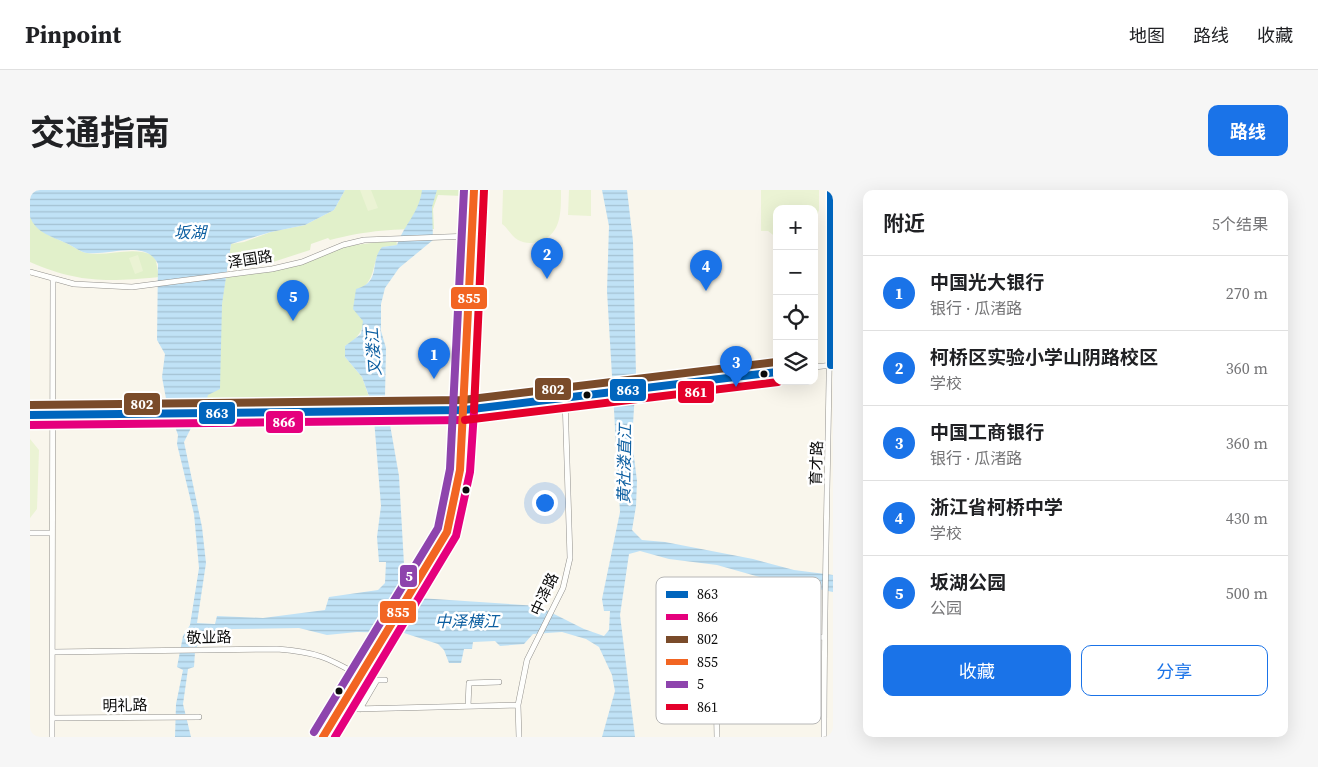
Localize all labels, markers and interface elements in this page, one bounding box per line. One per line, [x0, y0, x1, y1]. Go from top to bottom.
text: Pinpoint [25, 18, 121, 51]
text: 地图 [1129, 23, 1165, 48]
text: 路线 [1193, 23, 1229, 48]
text: 收藏 [1257, 23, 1293, 48]
button: 路线 [1208, 105, 1288, 156]
text: 交通指南 [30, 109, 170, 157]
map controls [773, 205, 818, 385]
button: + [773, 205, 818, 250]
text: 附近 [883, 209, 925, 238]
text: 5个结果 [1212, 213, 1268, 235]
water label: 坂湖 [174, 221, 209, 243]
pin: 2 [531, 238, 563, 279]
street label: 泽国路 [226, 245, 274, 273]
pin: 4 [690, 250, 722, 291]
button: − [773, 250, 818, 295]
text: 中国光大银行 [930, 269, 1044, 295]
pin: 5 [277, 280, 309, 321]
text: 1 [895, 282, 903, 304]
text: 270 m [1226, 282, 1268, 304]
line badge: 855 [450, 286, 488, 310]
text: 855 [458, 288, 481, 308]
button: locate [773, 295, 818, 340]
text: 银行 · 瓜渚路 [930, 297, 1022, 319]
water label: 叉溇江 [360, 325, 386, 377]
pin: 1 [418, 338, 450, 379]
button: layers [773, 340, 818, 385]
text: 柯桥区实验小学山阴路校区 [930, 344, 1158, 370]
pin: 3 [720, 346, 752, 387]
text: 2 [895, 357, 903, 379]
text: 360 m [1226, 357, 1268, 379]
unlabelled marker [759, 369, 769, 379]
text: 学校 [930, 372, 962, 394]
line badge: 802 [534, 377, 572, 401]
line badge: 863 [609, 378, 647, 402]
text: 802 [542, 379, 565, 399]
text: 863 [617, 380, 640, 400]
line badge: 861 [677, 380, 715, 404]
text: 861 [685, 382, 707, 402]
unlabelled marker [582, 390, 592, 400]
line badge: 802 [123, 392, 161, 416]
text: 802 [131, 394, 154, 414]
line badge: 863 [198, 401, 236, 425]
text: 863 [206, 403, 229, 423]
line badge: 866 [265, 410, 304, 434]
text: 866 [273, 412, 296, 432]
text: 中国工商银行 [930, 419, 1044, 445]
water label: 黄社溇直江 [612, 422, 636, 504]
text: 3 [895, 432, 903, 454]
text: 360 m [1226, 432, 1268, 454]
street label: 育才路 [805, 440, 827, 486]
text: 银行 · 瓜渚路 [930, 447, 1022, 469]
unlabelled marker [461, 485, 471, 495]
your location [532, 490, 558, 516]
text: 浙江省柯桥中学 [930, 494, 1063, 520]
text: 4 [895, 507, 903, 529]
text: 430 m [1226, 507, 1268, 529]
text: 学校 [930, 522, 962, 544]
line badge: 5 [399, 564, 418, 588]
text: 5 [405, 566, 413, 586]
street label: 中泽路 [525, 569, 563, 619]
text: 坂湖公园 [930, 569, 1006, 595]
legend [656, 577, 821, 724]
text: 5 [895, 582, 903, 604]
text: 500 m [1226, 582, 1268, 604]
text: 863 [697, 584, 718, 604]
text: 公园 [930, 597, 962, 619]
line badge: 855 [379, 600, 417, 624]
text: 855 [387, 602, 410, 622]
text: 866 [697, 607, 718, 627]
water label: 中泽横江 [435, 610, 501, 632]
street label: 敬业路 [186, 626, 232, 648]
text: 802 [697, 629, 718, 649]
button: 收藏 [883, 645, 1071, 696]
button: 分享 [1081, 645, 1268, 696]
text: 855 [697, 652, 718, 672]
text: 5 [697, 674, 704, 694]
unlabelled marker [334, 686, 344, 696]
street label: 明礼路 [102, 694, 148, 716]
text: 861 [697, 697, 718, 717]

